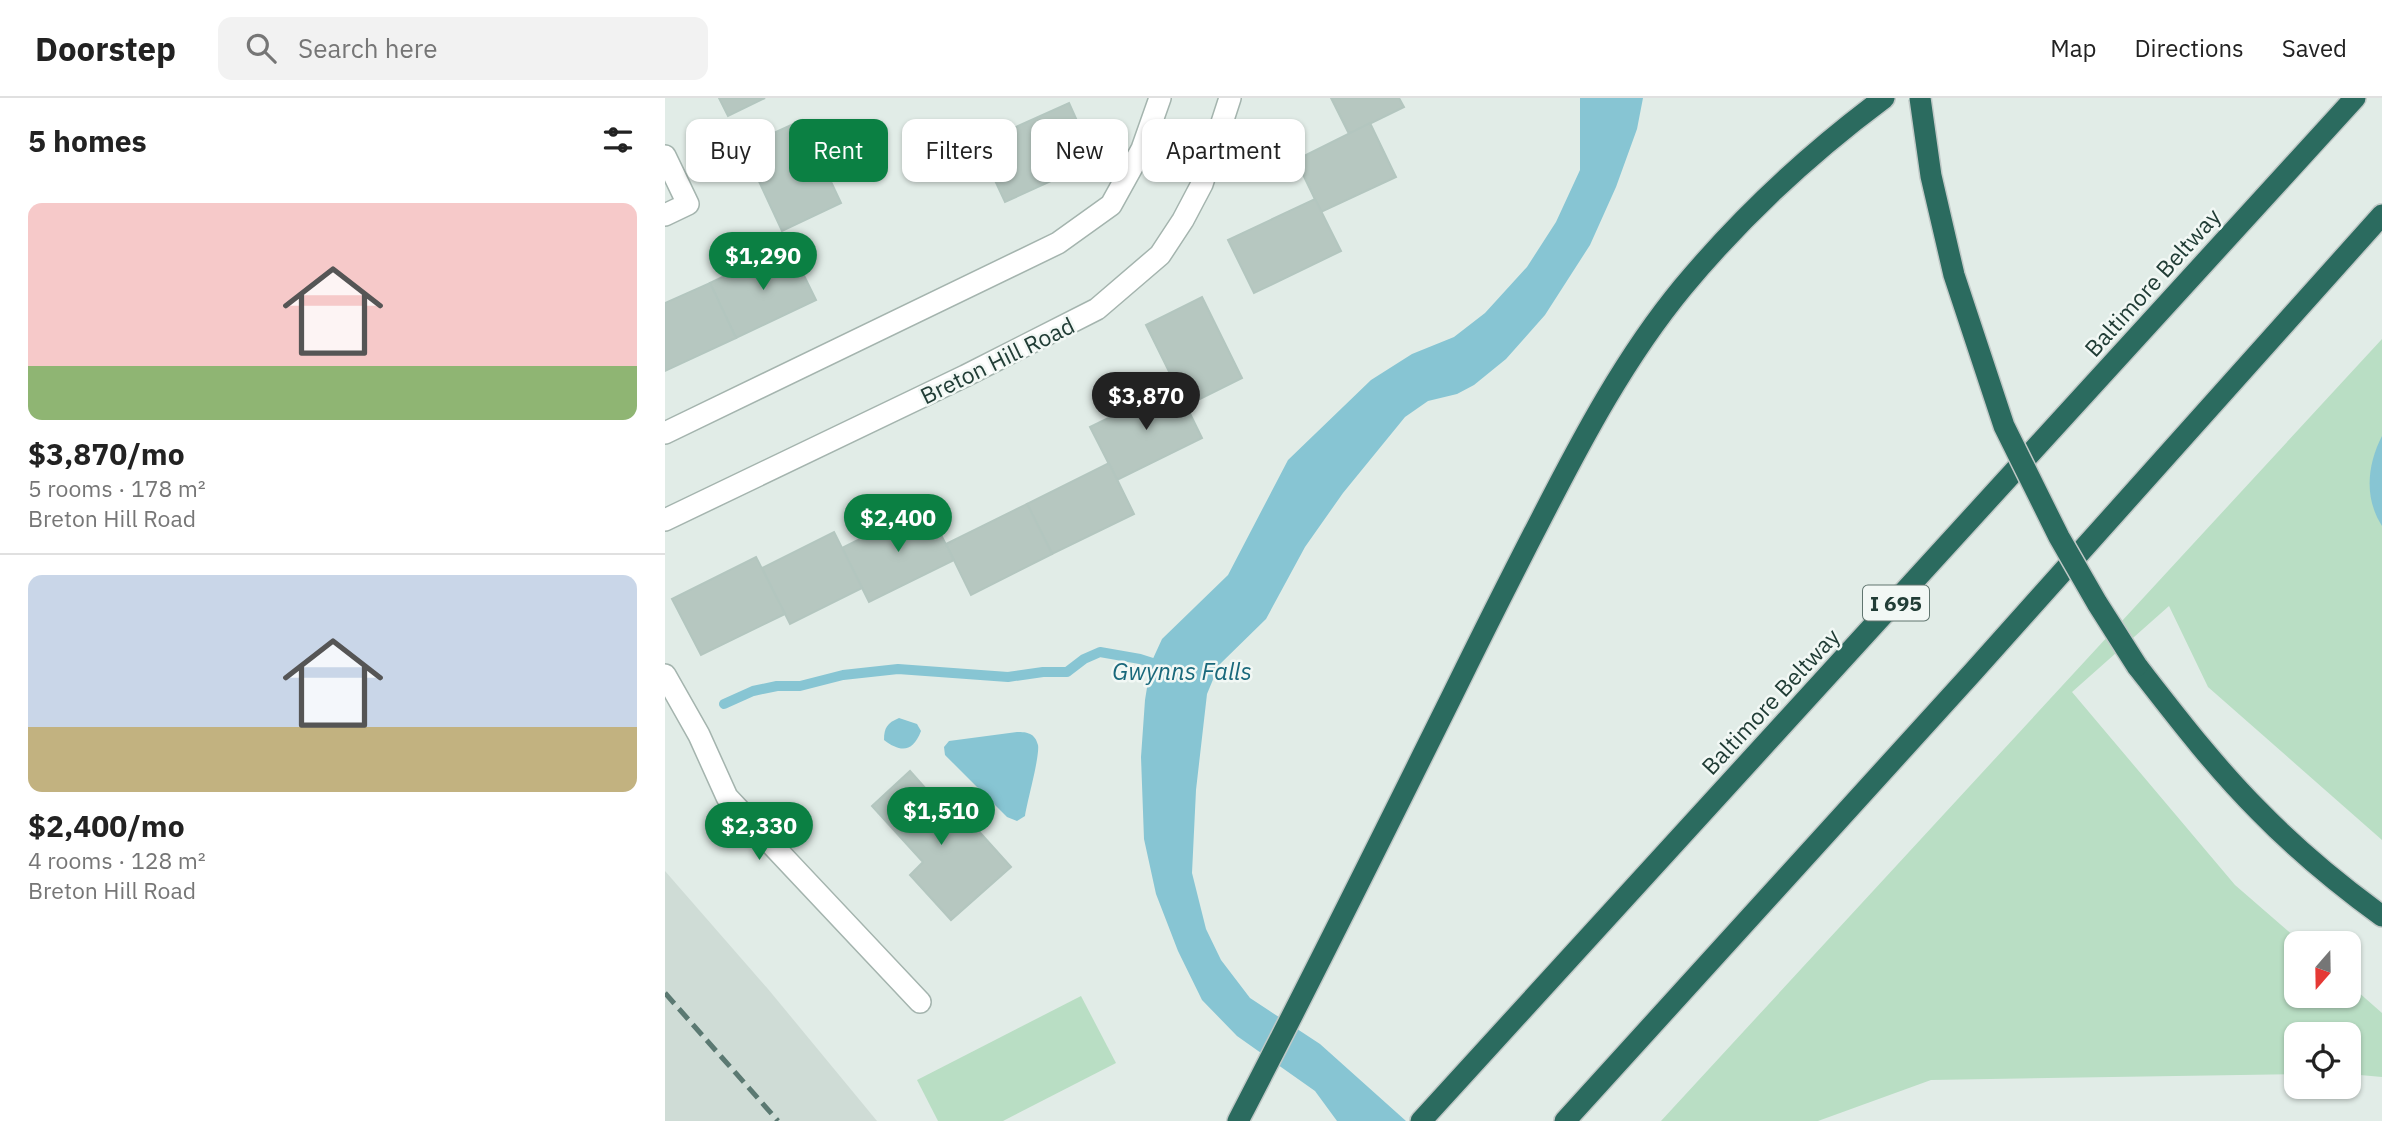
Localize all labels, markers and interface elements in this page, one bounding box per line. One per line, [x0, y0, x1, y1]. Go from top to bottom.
search box [218, 17, 708, 80]
text: Doorstep [35, 27, 176, 70]
icon: search [242, 29, 280, 67]
text: Search here [298, 31, 437, 65]
text: Map [2050, 32, 2096, 64]
text: Directions [2134, 32, 2244, 64]
text: Saved [2282, 32, 2347, 64]
chip: Buy [686, 119, 775, 182]
chip: Rent [789, 119, 888, 182]
chip: Filters [902, 119, 1017, 182]
chip: New [1031, 119, 1128, 182]
chip: Apartment [1142, 119, 1305, 182]
text: 5 homes [28, 121, 147, 160]
icon: filters [599, 121, 637, 159]
street label: Baltimore Beltway [2077, 201, 2227, 362]
pin: $1,290 [706, 232, 820, 292]
text: $1,290 [725, 240, 801, 270]
icon: home [270, 248, 396, 374]
street label: Breton Hill Road [915, 310, 1079, 410]
pin: $3,870 [1089, 372, 1203, 432]
text: $3,870 [1108, 380, 1184, 410]
text: $3,870/mo [28, 434, 185, 473]
text: 5 rooms · 178 m² [28, 473, 206, 503]
pin: $2,400 [841, 494, 955, 554]
text: $2,400 [860, 502, 936, 532]
text: Breton Hill Road [28, 503, 196, 533]
road number: I 695 [1863, 586, 1929, 620]
icon: home [270, 620, 396, 746]
street label: Baltimore Beltway [1694, 621, 1846, 781]
water label: Gwynns Falls [1112, 655, 1252, 687]
pin: $1,510 [884, 788, 998, 847]
text: $1,510 [903, 795, 979, 825]
pin: $2,330 [702, 802, 816, 862]
text: $2,400/mo [28, 806, 185, 845]
text: $2,330 [721, 810, 797, 840]
text: 4 rooms · 128 m² [28, 845, 206, 875]
text: Breton Hill Road [28, 875, 196, 905]
north arrow [2284, 931, 2361, 1008]
map controls [2284, 931, 2361, 1099]
button: locate [2284, 1022, 2361, 1099]

